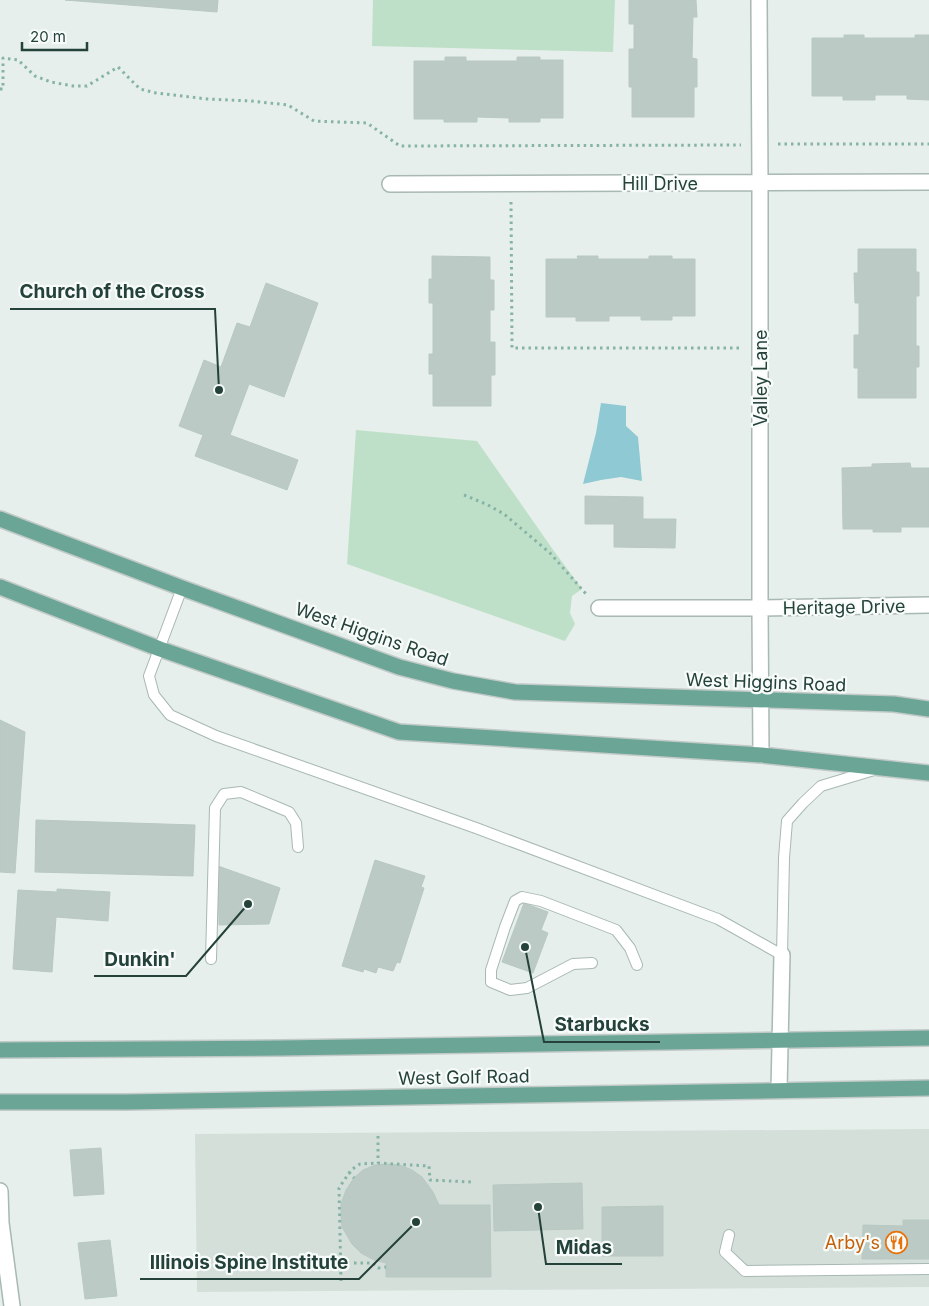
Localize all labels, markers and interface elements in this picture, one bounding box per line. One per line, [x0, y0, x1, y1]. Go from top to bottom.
scale bar [22, 20, 88, 52]
text: 20 m [30, 27, 66, 46]
street label: Hill Drive [622, 173, 698, 194]
callout: Church of the Cross [10, 275, 215, 309]
text: Church of the Cross [19, 280, 205, 303]
street label: Valley Lane [750, 329, 771, 427]
street label: Heritage Drive [783, 595, 905, 619]
street label: West Higgins Road [293, 598, 451, 670]
street label: West Higgins Road [685, 669, 847, 695]
callout: Dunkin' [94, 942, 186, 976]
text: Dunkin' [104, 948, 176, 971]
callout: Starbucks [544, 1008, 660, 1042]
text: Starbucks [554, 1013, 650, 1036]
street label: West Golf Road [398, 1065, 530, 1089]
callout: Midas [546, 1230, 622, 1264]
restaurant icon: Arby's [884, 1230, 908, 1254]
place label: Arby's [825, 1232, 880, 1253]
text: Midas [556, 1236, 612, 1259]
callout: Illinois Spine Institute [140, 1245, 359, 1279]
text: Illinois Spine Institute [150, 1251, 348, 1274]

